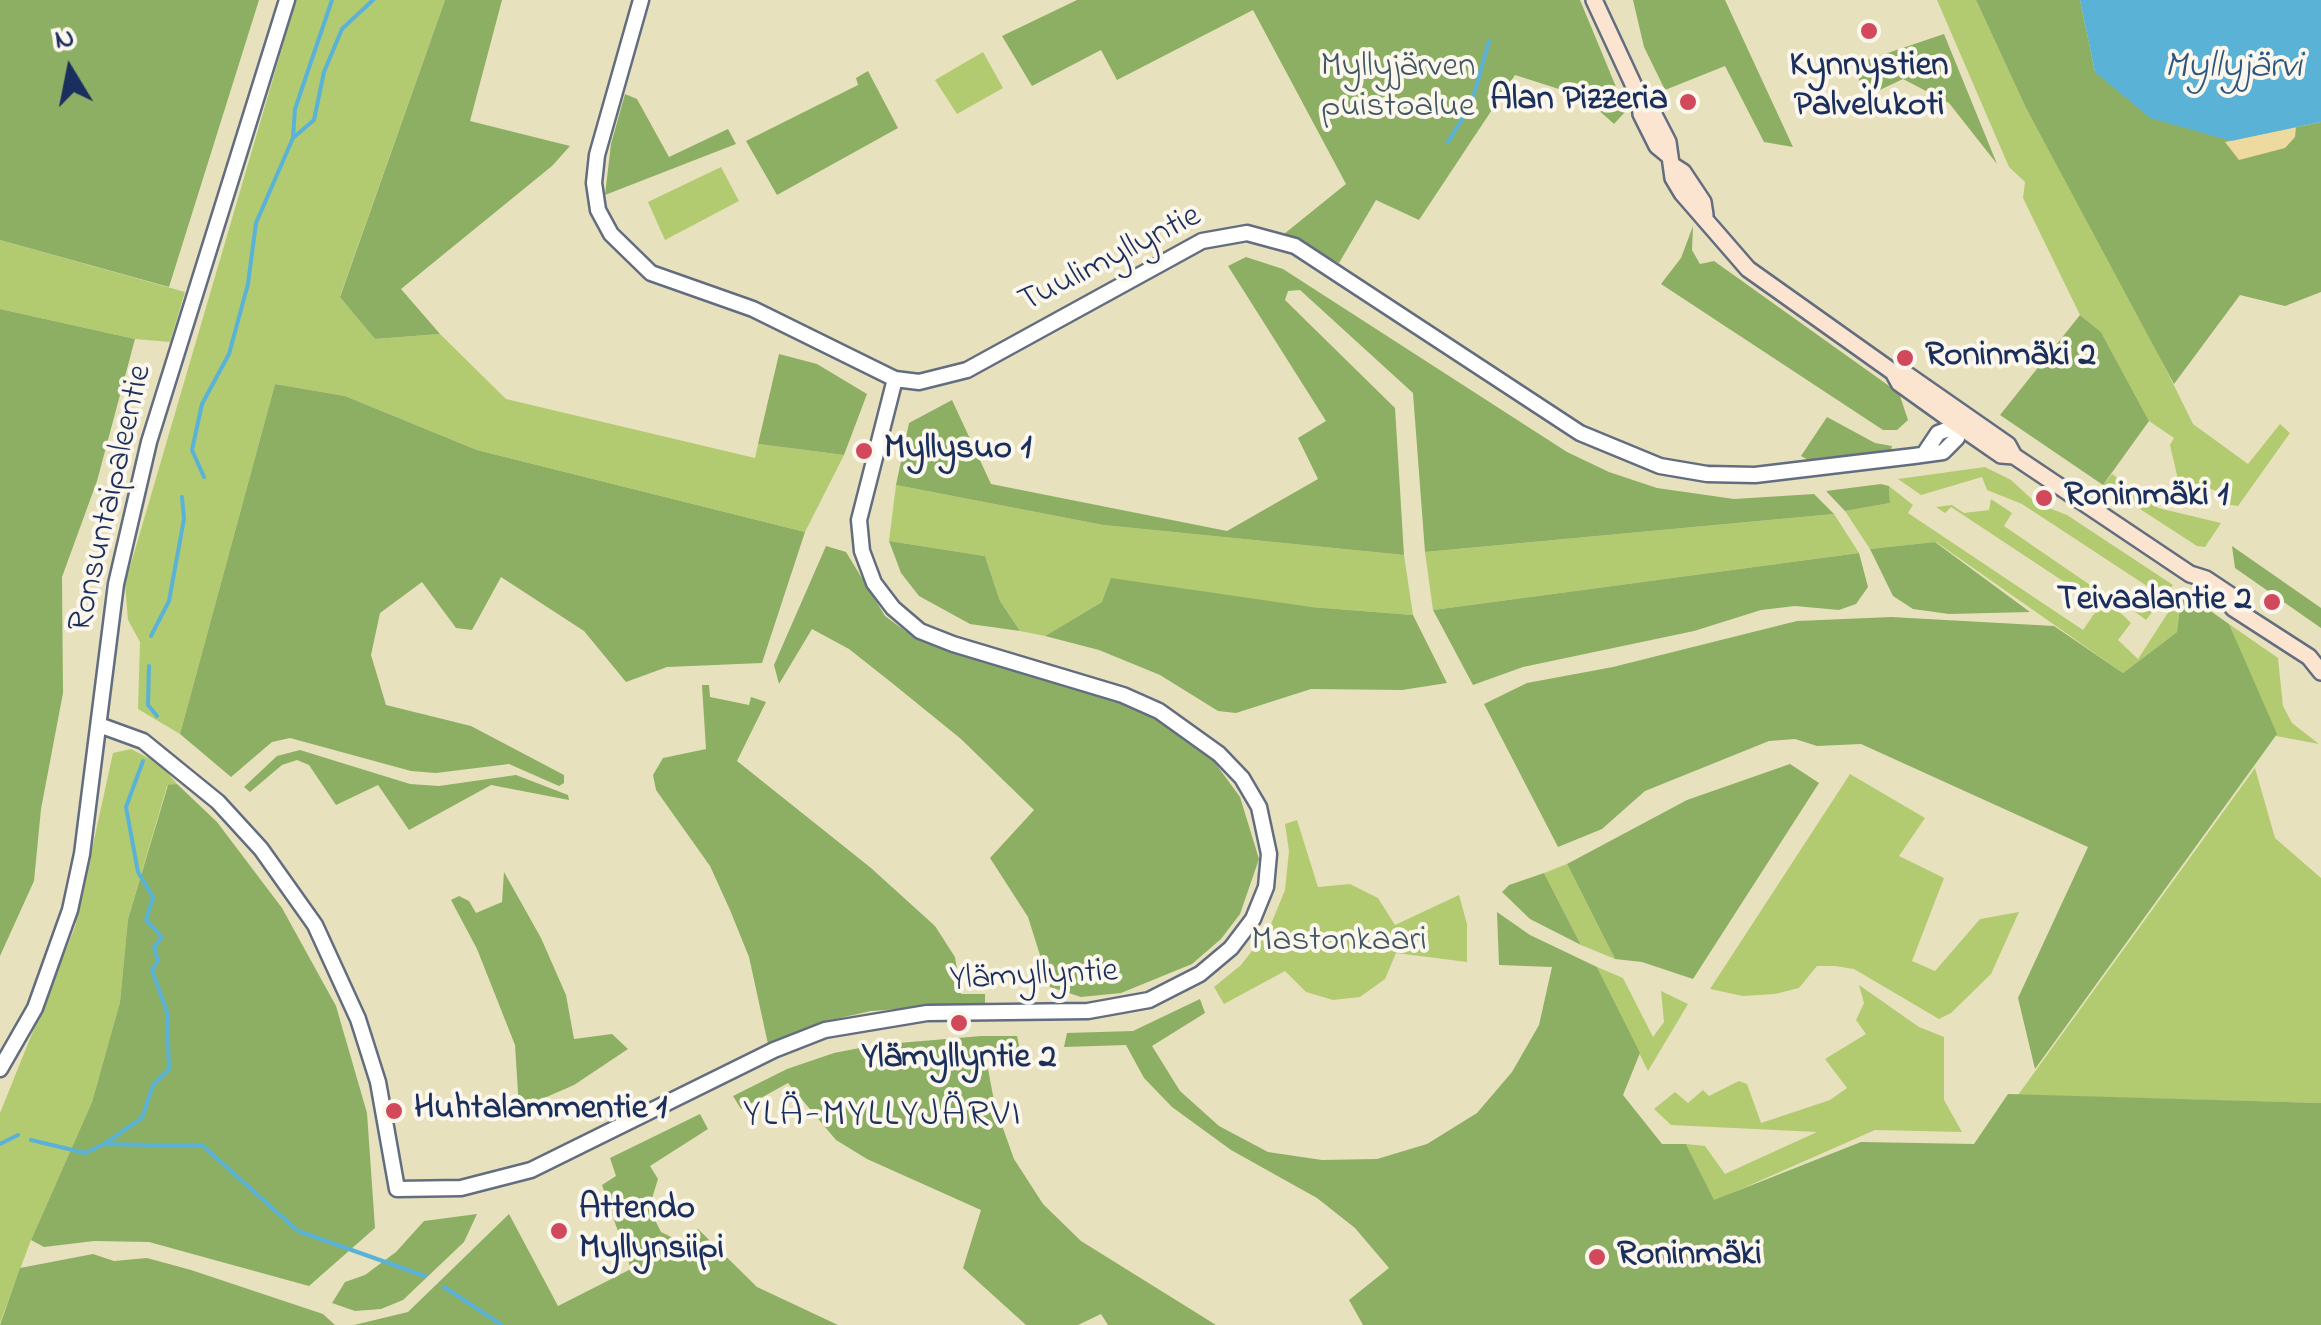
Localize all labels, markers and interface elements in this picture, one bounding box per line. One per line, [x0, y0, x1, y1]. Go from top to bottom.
text: N [52, 18, 78, 62]
north arrow [20, 20, 120, 120]
marker: Kynnystien Palvelukoti [1858, 20, 1880, 42]
place label: Kynnystien Palvelukoti [1789, 47, 1949, 129]
water label: Myllyjärvi [2164, 47, 2302, 93]
park label: Myllyjärven puistoalue [1321, 48, 1475, 130]
place label: Alan Pizzeria [1490, 81, 1668, 123]
marker: Alan Pizzeria [1677, 91, 1699, 113]
street label: Tuulimyllyntie [1013, 197, 1209, 325]
place label: Roninmäki 2 [1925, 337, 2096, 379]
marker: Roninmäki 2 [1894, 347, 1916, 369]
street label: Ronsuntaipaleentie [62, 361, 164, 637]
place label: Myllysuo 1 [884, 430, 1032, 472]
marker: Myllysuo 1 [853, 440, 875, 462]
place label: Roninmäki 1 [2064, 477, 2229, 519]
marker: Roninmäki 1 [2033, 487, 2055, 509]
place label: Teivaalantie 2 [2057, 581, 2252, 623]
marker: Teivaalantie 2 [2261, 591, 2283, 613]
park label: Mastonkaari [1251, 922, 1427, 964]
street label: Ylämyllyntie [949, 953, 1119, 1003]
marker: Ylämyllyntie 2 [948, 1012, 970, 1034]
place label: Ylämyllyntie 2 [862, 1039, 1056, 1081]
place label: Huhtalammentie 1 [414, 1090, 667, 1132]
district label: YLÄ-MYLLYJÄRVI [743, 1095, 1023, 1141]
marker: Huhtalammentie 1 [383, 1100, 405, 1122]
place label: Attendo Myllynsiipi [579, 1190, 724, 1272]
marker: Attendo Myllynsiipi [548, 1220, 570, 1242]
place label: Roninmäki [1617, 1236, 1762, 1278]
marker: Roninmäki [1586, 1246, 1608, 1268]

